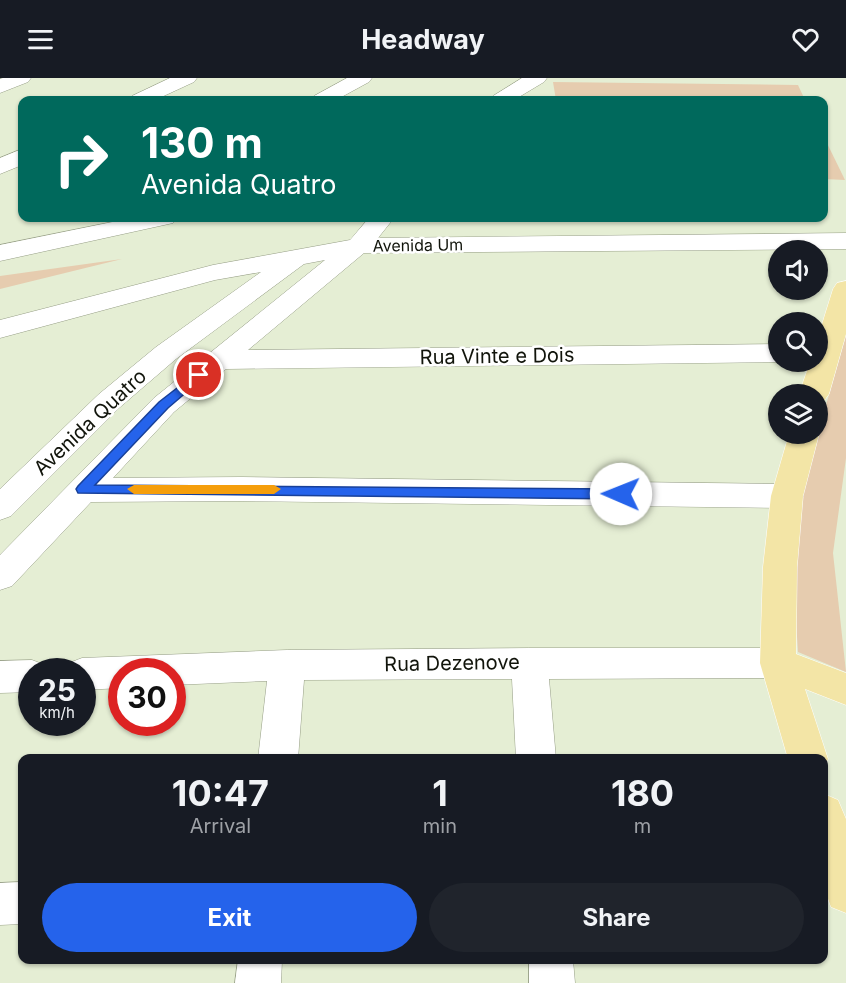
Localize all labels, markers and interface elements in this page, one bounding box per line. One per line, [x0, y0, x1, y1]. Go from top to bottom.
icon: menu [24, 23, 57, 56]
text: Headway [361, 23, 485, 56]
icon: heart [789, 23, 822, 56]
text: 130 m [141, 117, 263, 168]
icon: right [42, 120, 120, 198]
text: Avenida Quatro [141, 168, 336, 201]
street label: Avenida Um [373, 234, 463, 256]
map controls [768, 240, 828, 444]
button: sound [768, 240, 828, 300]
button: search [768, 312, 828, 372]
street label: Rua Vinte e Dois [419, 343, 575, 369]
pin [173, 349, 224, 400]
icon: arrive [182, 358, 215, 391]
street label: Avenida Quatro [29, 364, 151, 480]
button: layers [768, 384, 828, 444]
position arrow [589, 462, 653, 526]
street label: Rua Dezenove [384, 650, 520, 676]
speed limit sign: 30 [108, 658, 186, 736]
text: 25 [38, 672, 76, 708]
text: km/h [39, 703, 75, 722]
text: 10:47 [172, 771, 269, 815]
text: 1 [432, 771, 448, 815]
text: 180 [611, 771, 674, 815]
text: Arrival [190, 814, 251, 838]
text: min [423, 814, 457, 838]
text: m [634, 814, 651, 838]
button: Exit [42, 883, 417, 952]
button: Share [429, 883, 804, 952]

